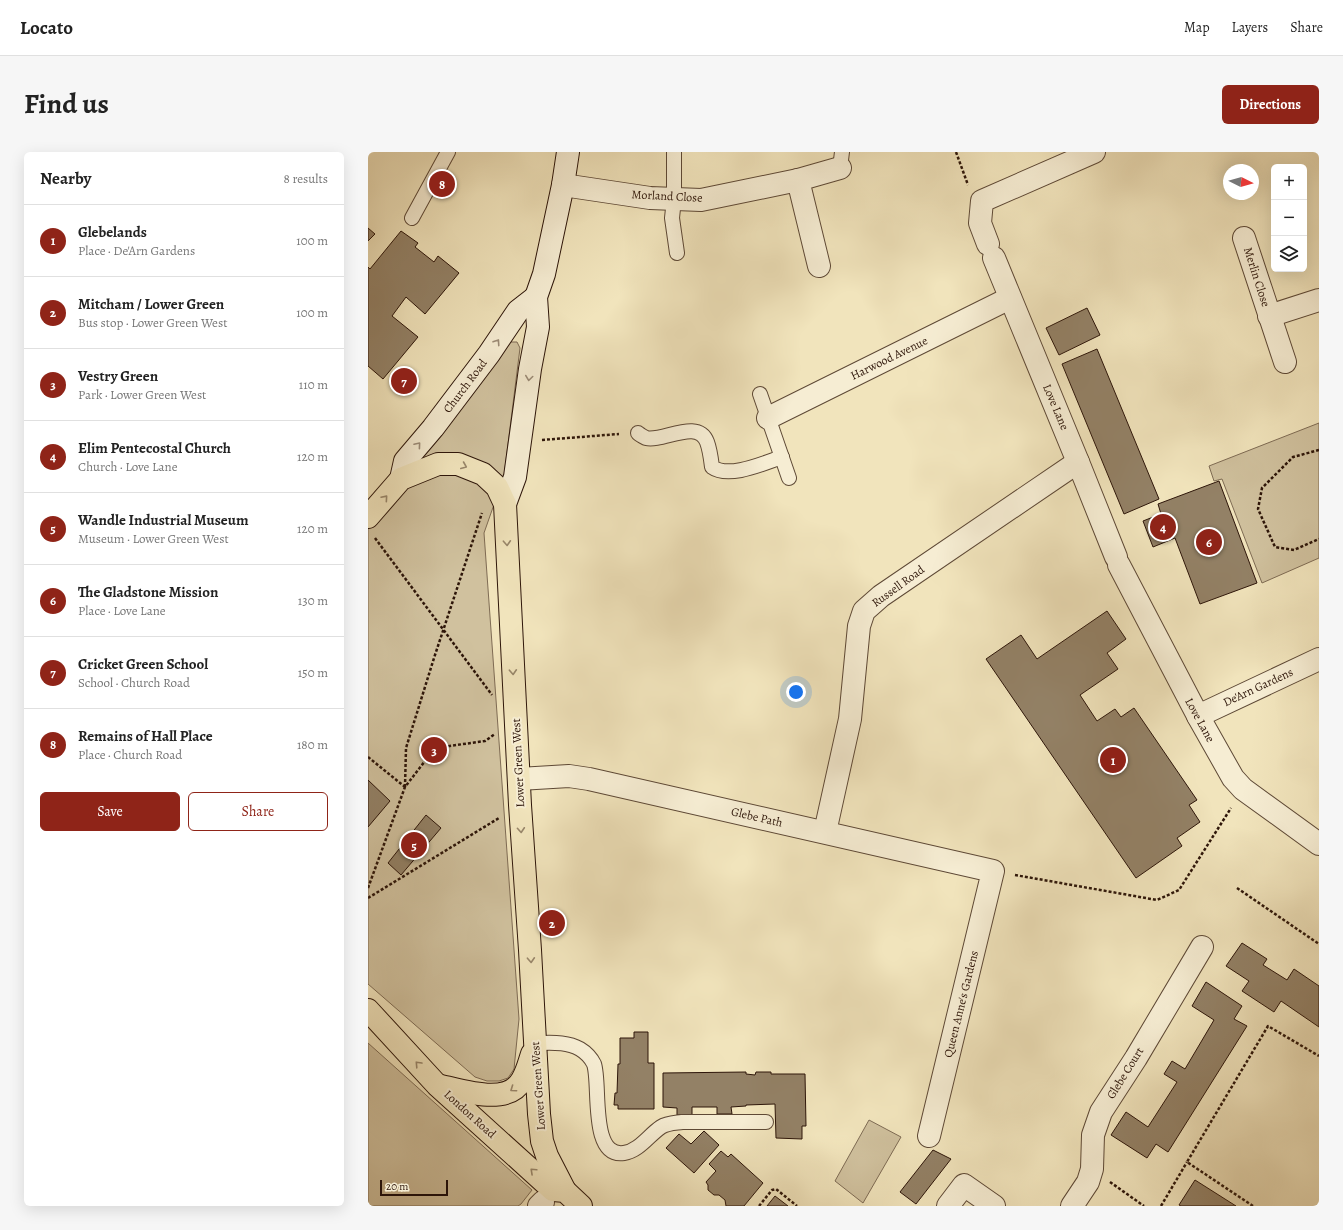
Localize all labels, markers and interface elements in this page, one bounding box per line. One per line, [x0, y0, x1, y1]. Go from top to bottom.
text: Locato [20, 15, 73, 41]
text: Map [1184, 18, 1210, 37]
text: Layers [1232, 18, 1268, 37]
text: Share [1290, 18, 1323, 37]
text: Find us [24, 85, 109, 123]
button: Directions [1222, 85, 1319, 124]
north arrow [1223, 164, 1259, 200]
map controls [1271, 164, 1307, 272]
button: + [1271, 164, 1307, 200]
text: Nearby [40, 167, 91, 190]
pin: 8 [429, 169, 455, 199]
text: 8 results [284, 170, 328, 187]
street label: Morland Close [631, 186, 703, 206]
button: − [1271, 200, 1307, 236]
text: Glebelands [78, 222, 147, 242]
text: 1 [51, 232, 55, 249]
text: 100 m [296, 232, 328, 249]
button: layers [1271, 236, 1307, 272]
text: Place · De'Arn Gardens [78, 242, 195, 259]
street label: Merlin Close [1240, 245, 1274, 309]
text: Mitcham / Lower Green [78, 294, 224, 314]
text: 2 [50, 304, 56, 321]
text: 100 m [296, 304, 328, 321]
text: Bus stop · Lower Green West [78, 314, 227, 331]
street label: Harwood Avenue [848, 332, 930, 384]
one-way arrow [492, 339, 500, 346]
street label: Church Road [439, 355, 491, 416]
text: Vestry Green [78, 366, 158, 386]
pin: 7 [391, 366, 417, 396]
one-way arrow [525, 374, 534, 381]
text: 3 [50, 376, 56, 393]
text: 110 m [299, 376, 328, 393]
street label: Love Lane [1039, 382, 1073, 432]
text: Park · Lower Green West [78, 386, 206, 403]
text: Elim Pentecostal Church [78, 438, 231, 458]
one-way arrow [414, 443, 421, 450]
text: 4 [50, 448, 56, 465]
text: 120 m [297, 448, 328, 465]
text: Church · Love Lane [78, 458, 178, 475]
one-way arrow [461, 462, 468, 470]
one-way arrow [380, 495, 387, 503]
text: Wandle Industrial Museum [78, 510, 248, 530]
pin: 4 [1150, 512, 1176, 542]
text: 5 [50, 520, 56, 537]
text: 120 m [297, 520, 328, 537]
pin: 6 [1196, 527, 1222, 557]
text: Museum · Lower Green West [78, 530, 229, 547]
one-way arrow [503, 540, 512, 546]
street label: Russell Road [868, 561, 928, 611]
text: The Gladstone Mission [78, 582, 218, 602]
text: 6 [50, 592, 56, 609]
text: 130 m [298, 592, 328, 609]
text: Place · Love Lane [78, 602, 166, 619]
text: Cricket Green School [78, 654, 208, 674]
text: 7 [50, 664, 56, 681]
text: 150 m [298, 664, 328, 681]
street label: De'Arn Gardens [1220, 664, 1296, 710]
one-way arrow [509, 669, 518, 675]
text: School · Church Road [78, 674, 190, 691]
your location [786, 682, 806, 702]
street label: Love Lane [1181, 695, 1219, 745]
street label: Lower Green West [508, 718, 528, 808]
text: Remains of Hall Place [78, 726, 213, 746]
pin: 3 [421, 735, 447, 765]
text: 8 [50, 736, 56, 753]
text: 180 m [297, 736, 328, 753]
pin: 1 [1100, 745, 1126, 775]
text: Place · Church Road [78, 746, 182, 763]
button: Save [40, 792, 180, 831]
button: Share [188, 792, 328, 831]
street label: Glebe Path [730, 803, 785, 831]
one-way arrow [517, 827, 526, 833]
pin: 5 [401, 830, 427, 860]
pin: 2 [539, 908, 565, 938]
street label: Queen Anne's Gardens [940, 949, 982, 1059]
one-way arrow [526, 957, 535, 963]
street label: Lower Green West [527, 1041, 549, 1131]
street label: Glebe Court [1103, 1044, 1147, 1102]
one-way arrow [416, 1061, 423, 1068]
one-way arrow [510, 1084, 517, 1091]
street label: London Road [440, 1086, 500, 1142]
one-way arrow [530, 1169, 538, 1176]
scale bar [380, 1178, 448, 1197]
text: 20 m [386, 1179, 408, 1194]

